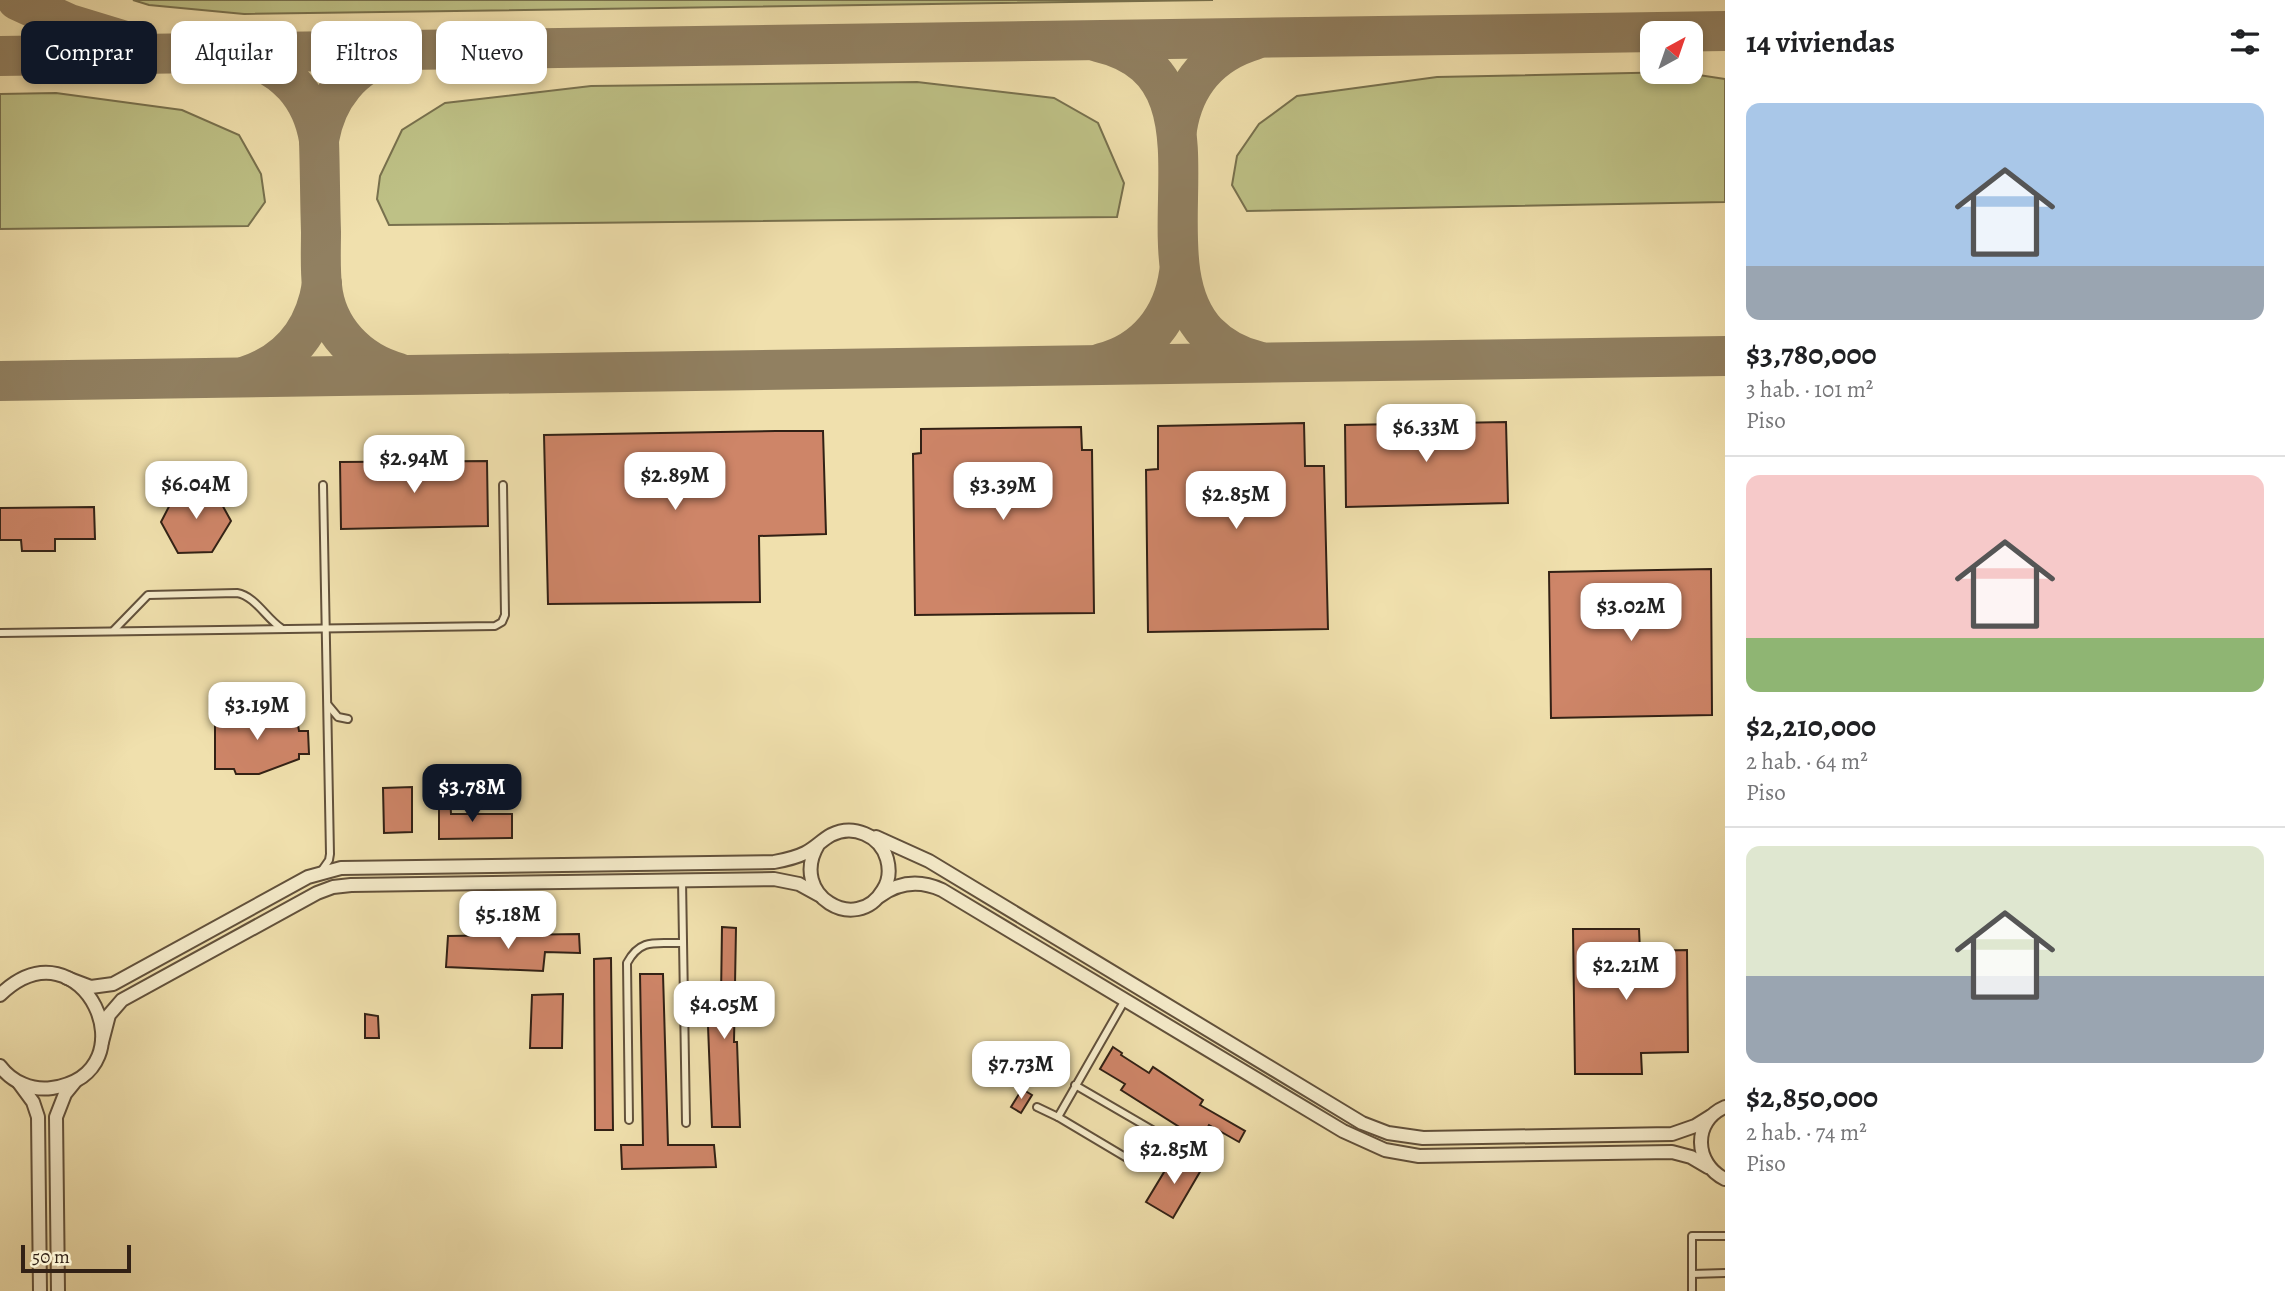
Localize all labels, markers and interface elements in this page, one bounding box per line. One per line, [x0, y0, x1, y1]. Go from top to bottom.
chip: Comprar [21, 21, 157, 84]
chip: Alquilar [171, 21, 297, 84]
chip: Filtros [311, 21, 422, 84]
chip: Nuevo [436, 21, 547, 84]
north arrow [1640, 21, 1703, 84]
map controls [1640, 21, 1703, 84]
text: 14 viviendas [1746, 22, 1895, 62]
icon: filters [2226, 23, 2264, 61]
icon: home [1942, 149, 2068, 275]
text: $3,780,000 [1746, 334, 1877, 374]
text: 3 hab. · 101 m² [1746, 374, 1873, 405]
pin: $6.33M [1369, 405, 1483, 464]
text: Piso [1746, 405, 1786, 436]
text: $6.33M [1393, 411, 1459, 442]
pin: $2.94M [357, 435, 471, 495]
text: $2.94M [380, 442, 448, 473]
pin: $2.89M [618, 452, 732, 512]
text: $2.89M [640, 459, 710, 490]
pin: $6.04M [139, 462, 253, 521]
pin: $3.39M [946, 462, 1060, 522]
text: $6.04M [161, 468, 231, 499]
text: $3.39M [970, 469, 1036, 500]
pin: $2.85M [1179, 472, 1293, 531]
text: $2.85M [1202, 478, 1270, 509]
icon: home [1942, 521, 2068, 647]
pin: $3.02M [1574, 584, 1688, 643]
text: $3.02M [1597, 590, 1665, 621]
pin: $3.19M [200, 682, 314, 742]
text: $3.19M [224, 689, 290, 720]
text: $2,210,000 [1746, 706, 1876, 746]
text: 2 hab. · 64 m² [1746, 746, 1868, 777]
pin: $3.78M [415, 764, 529, 824]
text: $3.78M [438, 771, 506, 802]
text: Piso [1746, 777, 1786, 808]
pin: $5.18M [451, 892, 565, 951]
icon: home [1942, 892, 2068, 1018]
text: $5.18M [475, 898, 541, 929]
pin: $2.21M [1569, 942, 1683, 1002]
text: $2.21M [1593, 949, 1659, 980]
pin: $4.05M [667, 982, 781, 1041]
text: $4.05M [690, 988, 758, 1019]
pin: $7.73M [964, 1042, 1078, 1101]
text: $7.73M [988, 1048, 1054, 1079]
text: $2,850,000 [1746, 1077, 1878, 1117]
text: 2 hab. · 74 m² [1746, 1117, 1867, 1148]
pin: $2.85M [1117, 1126, 1231, 1186]
text: $2.85M [1140, 1133, 1208, 1164]
text: Piso [1746, 1148, 1786, 1179]
scale bar [21, 1242, 131, 1274]
text: 50 m [32, 1244, 70, 1270]

